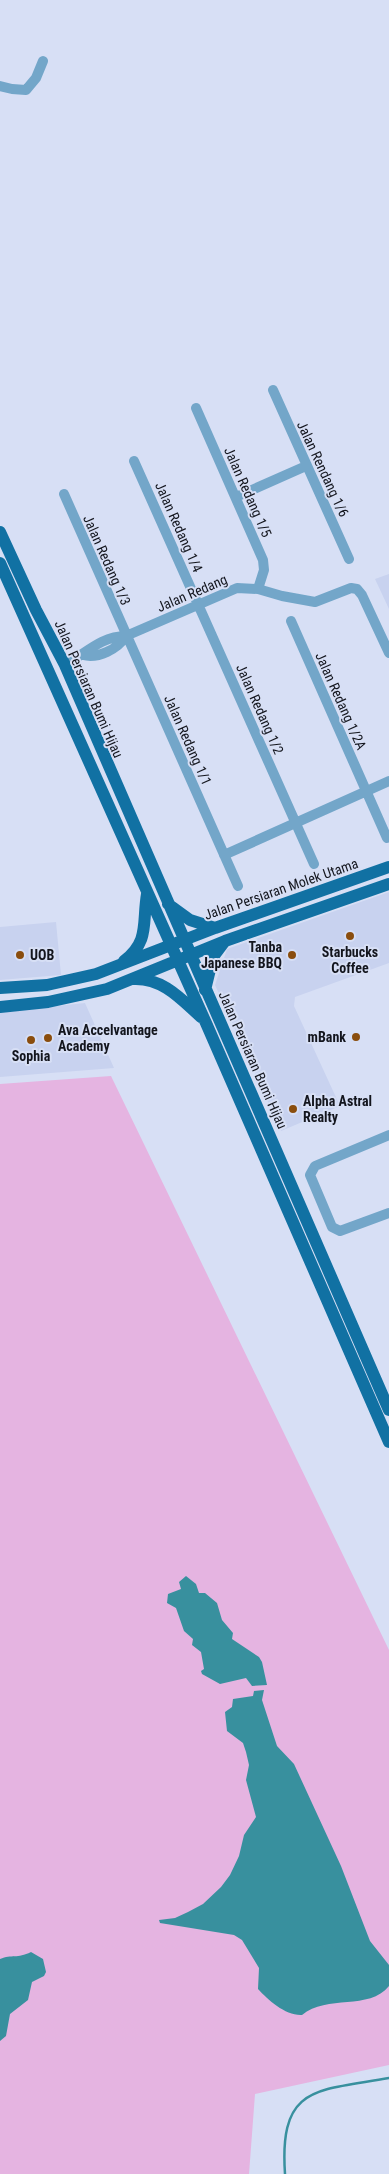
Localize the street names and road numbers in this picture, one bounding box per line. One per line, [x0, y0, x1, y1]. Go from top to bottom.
street label: Jalan Rendang 1/6 [294, 419, 352, 519]
street label: Jalan Redang 1/5 [221, 444, 275, 540]
street label: Jalan Redang 1/4 [152, 479, 206, 575]
street label: Jalan Redang 1/3 [80, 512, 134, 608]
street label: Jalan Redang [154, 571, 230, 615]
street label: Jalan Persiaran Bumi Hijau [51, 618, 127, 760]
street label: Jalan Redang 1/2A [312, 650, 370, 752]
street label: Jalan Redang 1/2 [233, 661, 287, 757]
street label: Jalan Redang 1/1 [161, 692, 215, 788]
street label: Jalan Persiaran Molek Utama [202, 855, 360, 923]
street label: Jalan Persiaran Bumi Hijau [215, 989, 291, 1131]

